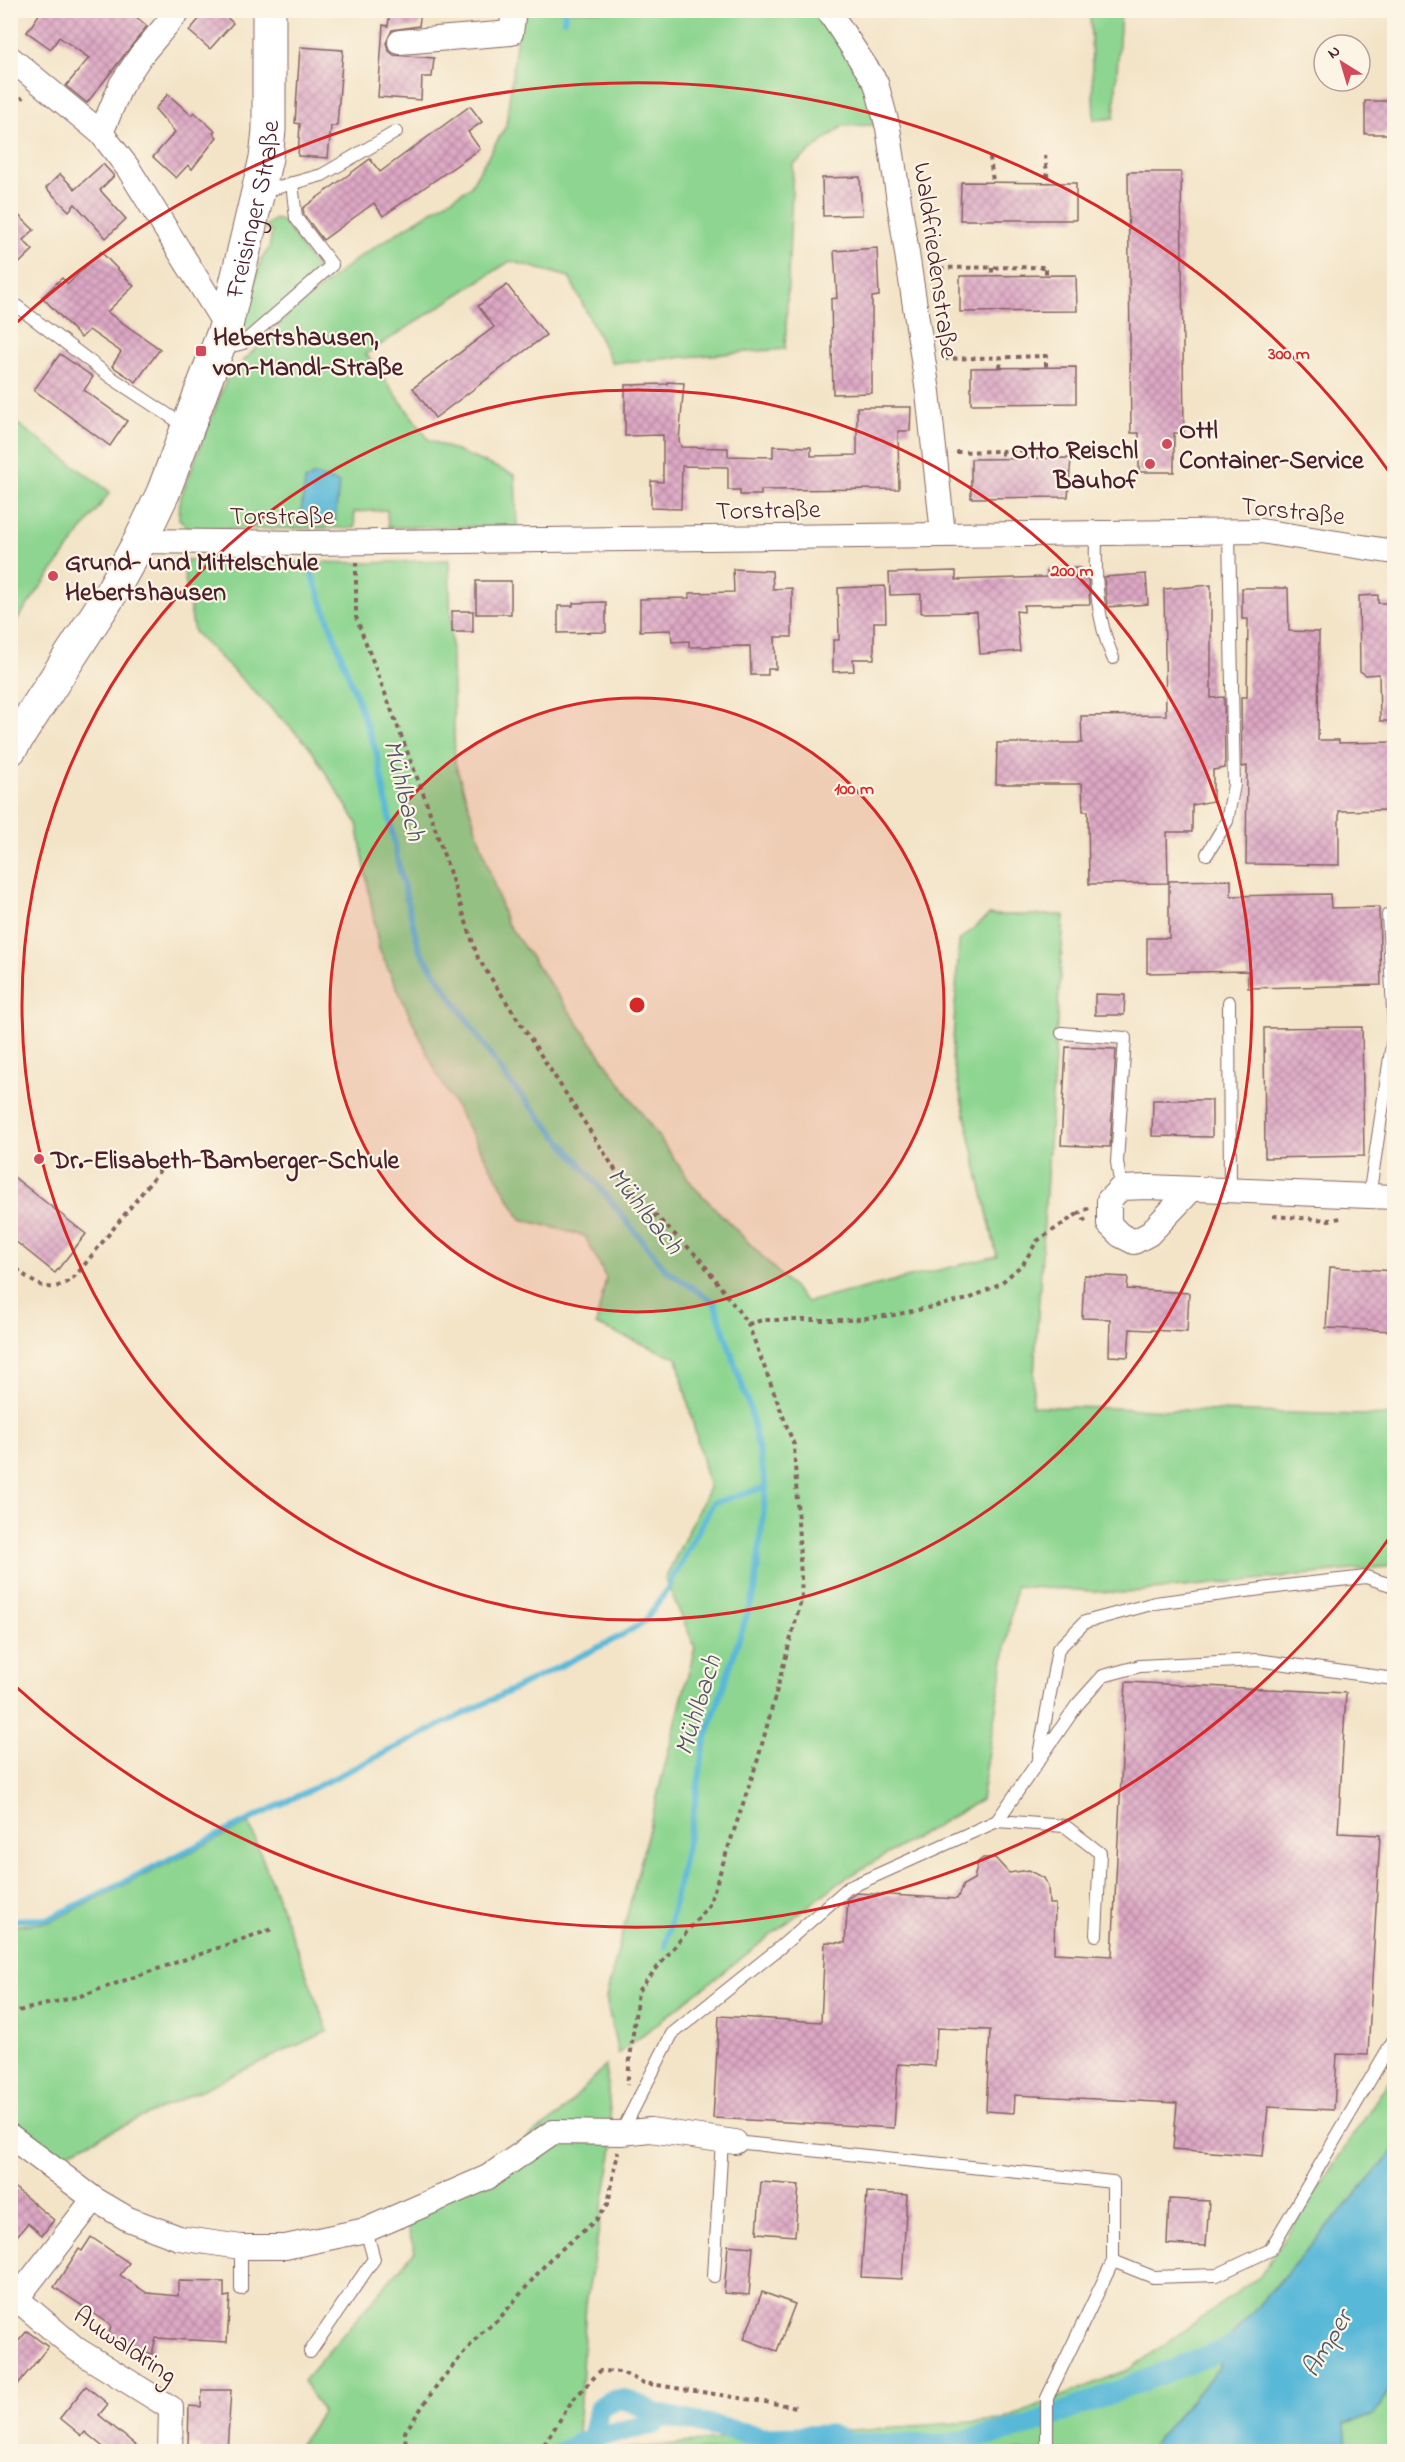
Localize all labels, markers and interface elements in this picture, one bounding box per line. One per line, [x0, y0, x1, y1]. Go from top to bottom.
north arrow [1312, 33, 1372, 93]
text: N [1323, 40, 1346, 65]
street label: Freisinger Straße [217, 120, 291, 303]
street label: Waldfriedenstraße [901, 160, 967, 361]
place label: Hebertshausen, von-Mandl-Straße [212, 320, 405, 388]
text: 300 m [1267, 342, 1310, 368]
marker: Hebertshausen, von-Mandl-Straße [194, 344, 208, 358]
place label: Ottl Container-Service [1179, 413, 1365, 481]
place label: Otto Reischl Bauhof [1011, 433, 1139, 501]
marker: Ottl Container-Service [1160, 437, 1174, 451]
marker: Otto Reischl Bauhof [1143, 457, 1157, 471]
street label: Torstraße [1239, 489, 1347, 537]
street label: Torstraße [715, 492, 821, 532]
street label: Torstraße [230, 499, 335, 537]
place label: Grund- und Mittelschule Hebertshausen [65, 545, 320, 613]
text: 200 m [1050, 559, 1094, 585]
marker: Grund- und Mittelschule Hebertshausen [46, 569, 60, 583]
water label: Mühlbach [371, 736, 434, 846]
text: 100 m [834, 777, 874, 803]
centre of rings [627, 995, 647, 1015]
place label: Dr.-Elisabeth-Bamberger-Schule [50, 1143, 401, 1182]
marker: Dr.-Elisabeth-Bamberger-Schule [32, 1152, 46, 1166]
water label: Mühlbach [597, 1159, 692, 1265]
water label: Mühlbach [666, 1650, 733, 1761]
street label: Auwaldring [65, 2298, 184, 2395]
water label: Amper [1293, 2300, 1365, 2386]

